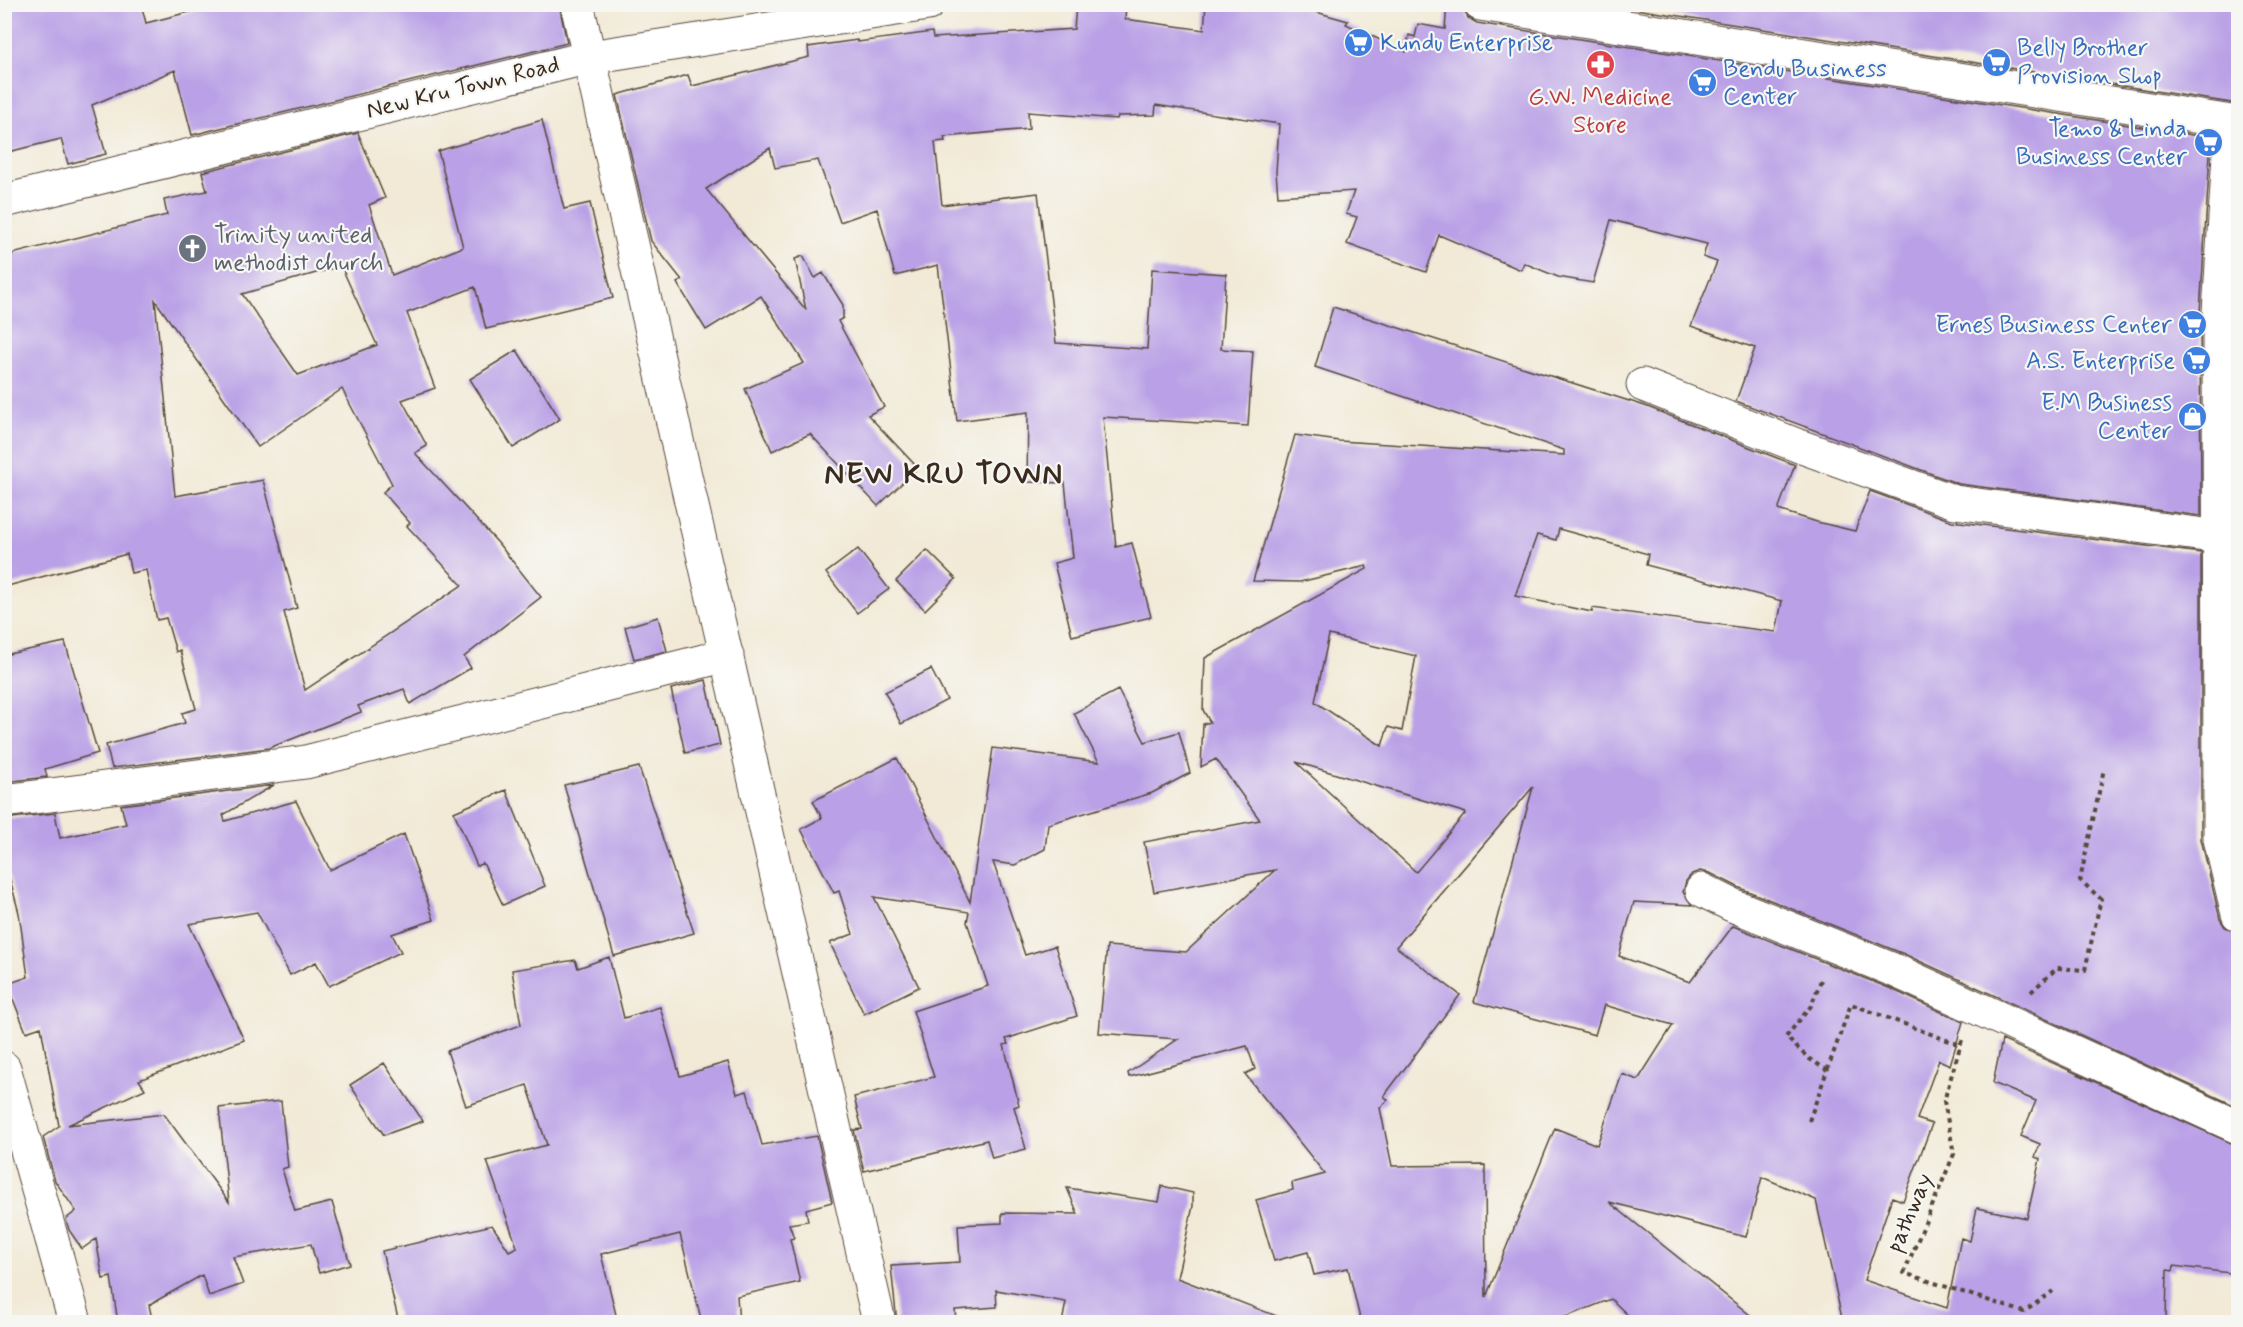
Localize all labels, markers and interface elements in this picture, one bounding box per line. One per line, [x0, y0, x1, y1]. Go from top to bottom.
supermarket icon: Kundu Enterprise [1343, 27, 1375, 59]
place label: Kundu Enterprise [1380, 28, 1553, 59]
place label: Belly Brother Provision Shop [2017, 33, 2162, 92]
supermarket icon: Belly Brother Provision Shop [1980, 46, 2012, 78]
pharmacy icon: G.W. Medicine Store [1584, 48, 1616, 80]
street label: New Kru Town Road [363, 49, 563, 127]
place label: Bendu Business Center [1723, 54, 1887, 113]
supermarket icon: Bendu Business Center [1686, 67, 1718, 99]
place label: G.W. Medicine Store [1528, 82, 1672, 141]
place label: Temo & Linda Business Center [2016, 114, 2188, 173]
supermarket icon: Temo & Linda Business Center [2192, 127, 2224, 159]
place label: Trinity united methodist church [214, 220, 384, 279]
church icon: Trinity united methodist church [177, 233, 209, 265]
supermarket icon: Ernes Business Center [2177, 309, 2209, 341]
place label: Ernes Business Center [1936, 310, 2173, 341]
supermarket icon: A.S. Enterprise [2180, 345, 2212, 377]
place label: A.S. Enterprise [2026, 346, 2175, 377]
place label: E.M Business Center [2041, 388, 2172, 447]
shop icon: E.M Business Center [2177, 401, 2209, 433]
district label: NEW KRU TOWN [824, 455, 1064, 494]
street label: pathway [1879, 1169, 1941, 1257]

